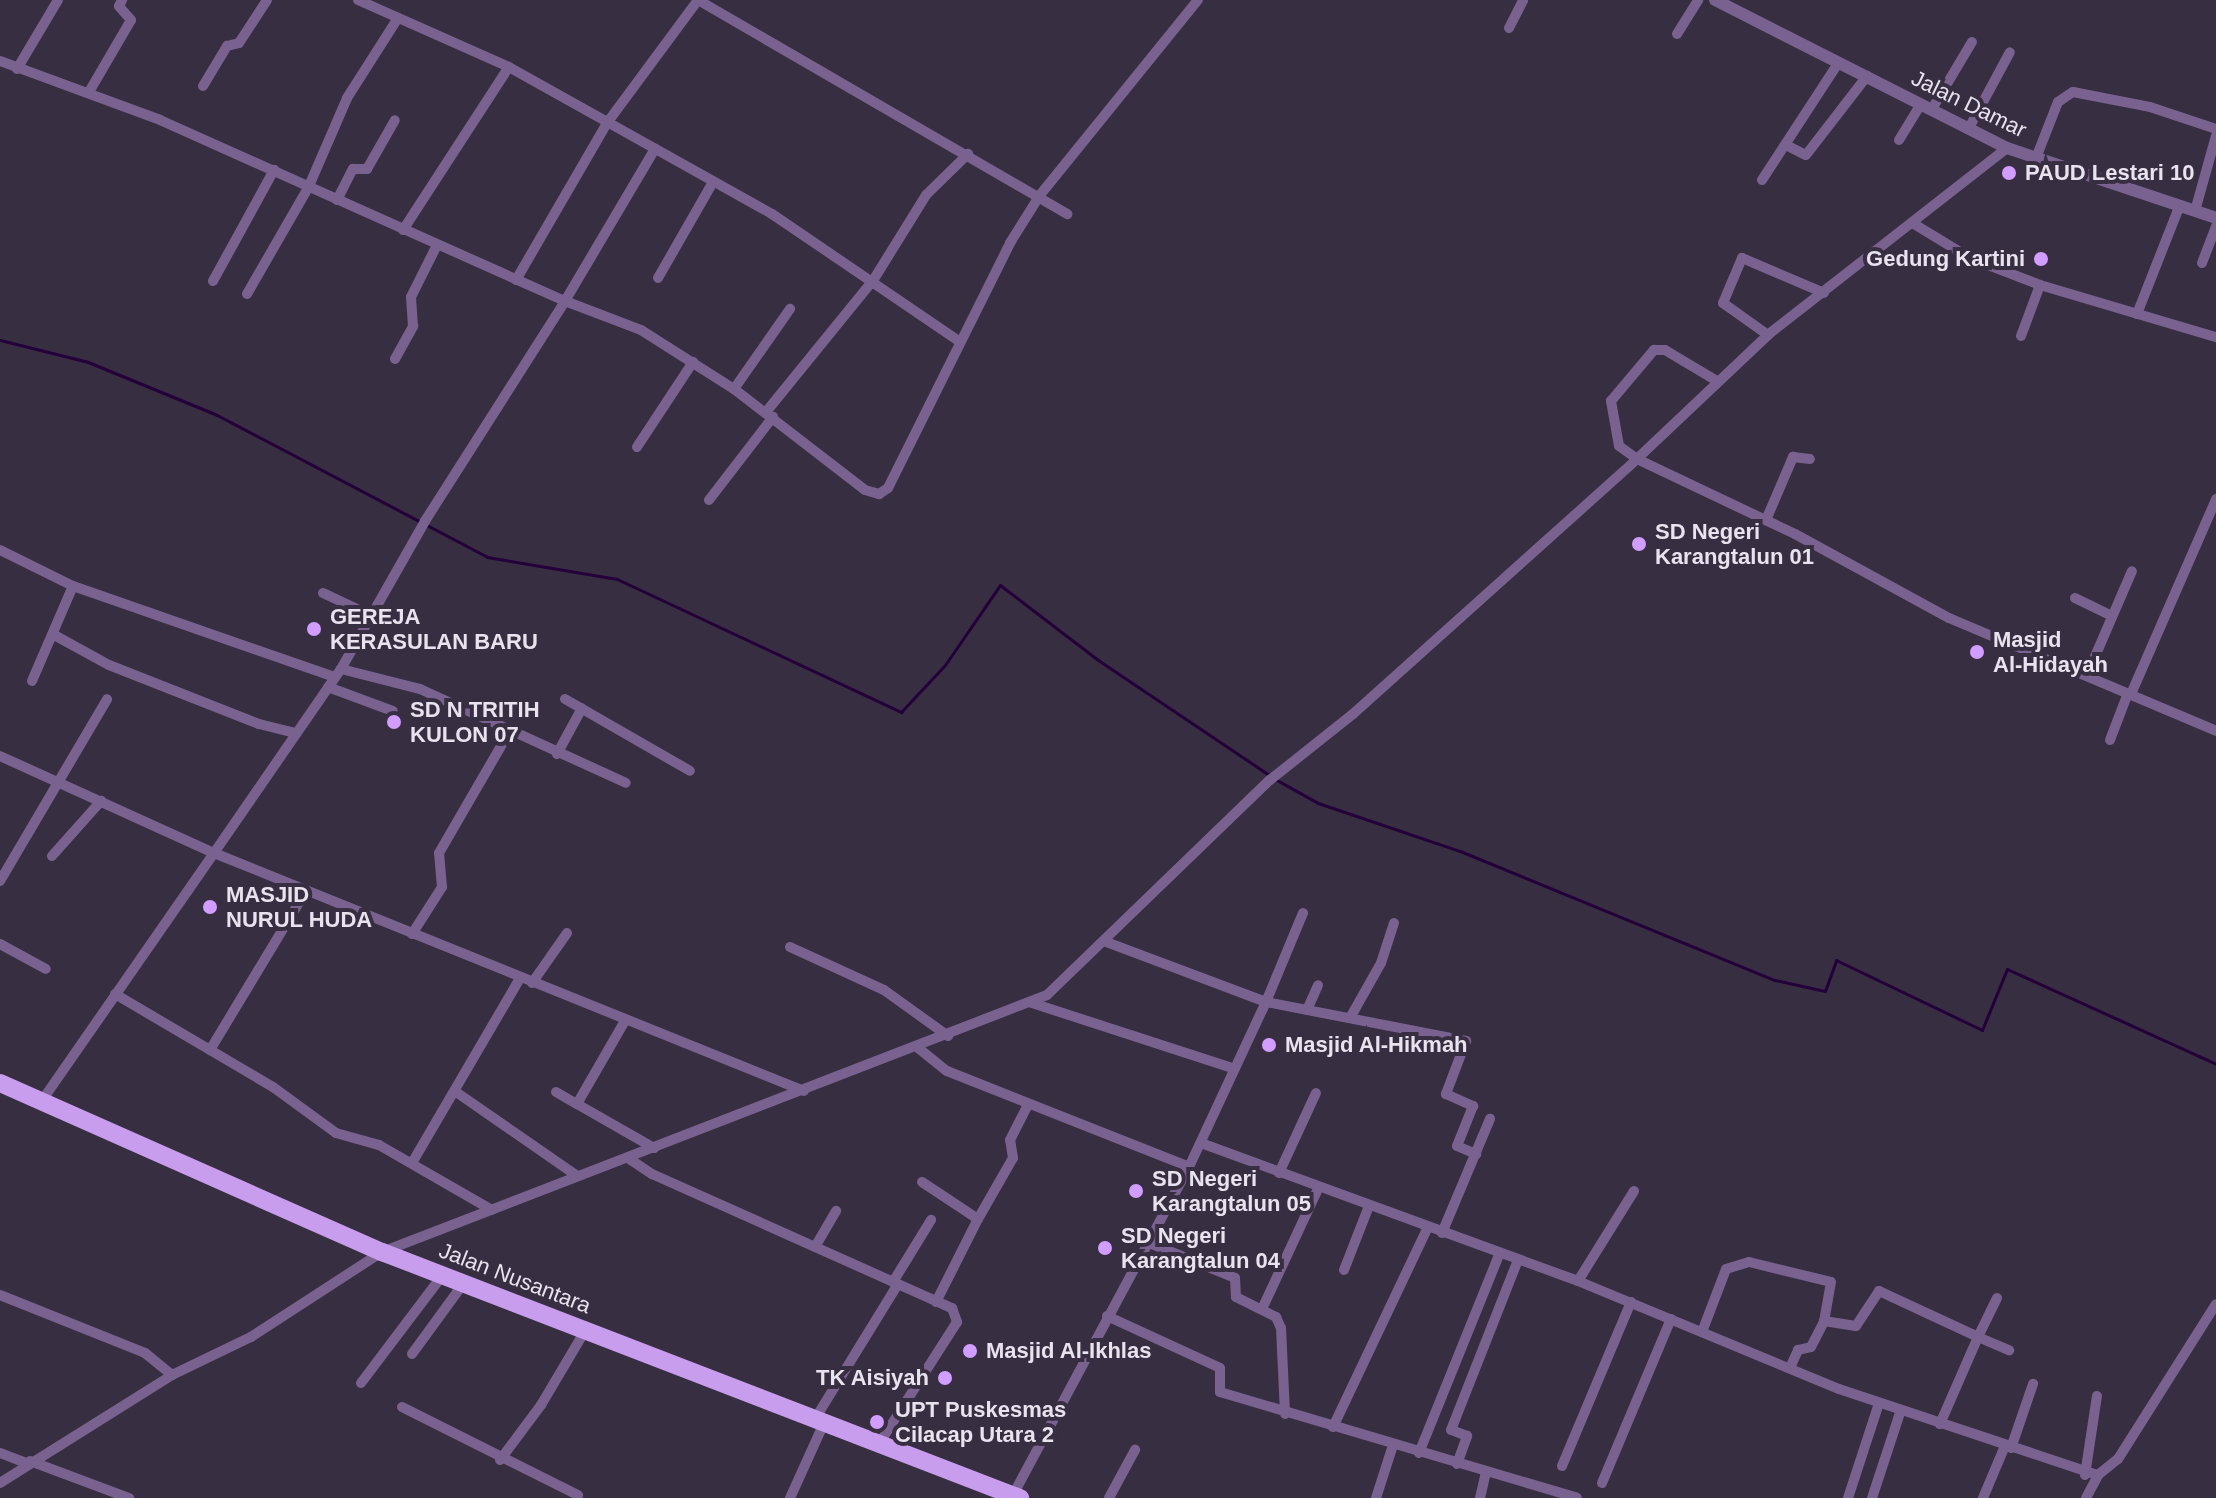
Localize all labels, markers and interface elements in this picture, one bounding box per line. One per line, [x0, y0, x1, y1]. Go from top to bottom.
street label: Jalan Damar [1907, 65, 2031, 143]
place label: PAUD Lestari 10 [2025, 160, 2195, 186]
marker: PAUD Lestari 10 [2000, 164, 2018, 182]
place label: Gedung Kartini [1866, 246, 2025, 272]
marker: Gedung Kartini [2032, 250, 2050, 268]
place label: SD Negeri Karangtalun 01 [1655, 518, 1814, 570]
marker: SD Negeri Karangtalun 01 [1630, 535, 1648, 553]
place label: GEREJA KERASULAN BARU [330, 603, 538, 654]
marker: GEREJA KERASULAN BARU [305, 620, 323, 638]
place label: Masjid Al-Hidayah [1993, 626, 2108, 678]
marker: Masjid Al-Hidayah [1968, 643, 1986, 661]
place label: SD N TRITIH KULON 07 [410, 696, 540, 748]
marker: SD N TRITIH KULON 07 [385, 713, 403, 731]
place label: MASJID NURUL HUDA [226, 881, 373, 932]
marker: MASJID NURUL HUDA [201, 898, 219, 916]
place label: Masjid Al-Hikmah [1285, 1032, 1468, 1058]
marker: Masjid Al-Hikmah [1260, 1036, 1278, 1054]
place label: SD Negeri Karangtalun 05 [1152, 1165, 1311, 1216]
marker: SD Negeri Karangtalun 05 [1127, 1182, 1145, 1200]
place label: SD Negeri Karangtalun 04 [1121, 1222, 1280, 1274]
street label: Jalan Nusantara [435, 1237, 595, 1319]
marker: SD Negeri Karangtalun 04 [1096, 1239, 1114, 1257]
place label: Masjid Al-Ikhlas [986, 1338, 1152, 1364]
marker: Masjid Al-Ikhlas [961, 1342, 979, 1360]
place label: TK Aisiyah [815, 1365, 929, 1391]
marker: TK Aisiyah [936, 1369, 954, 1387]
place label: UPT Puskesmas Cilacap Utara 2 [895, 1396, 1066, 1448]
marker: UPT Puskesmas Cilacap Utara 2 [866, 1411, 888, 1433]

